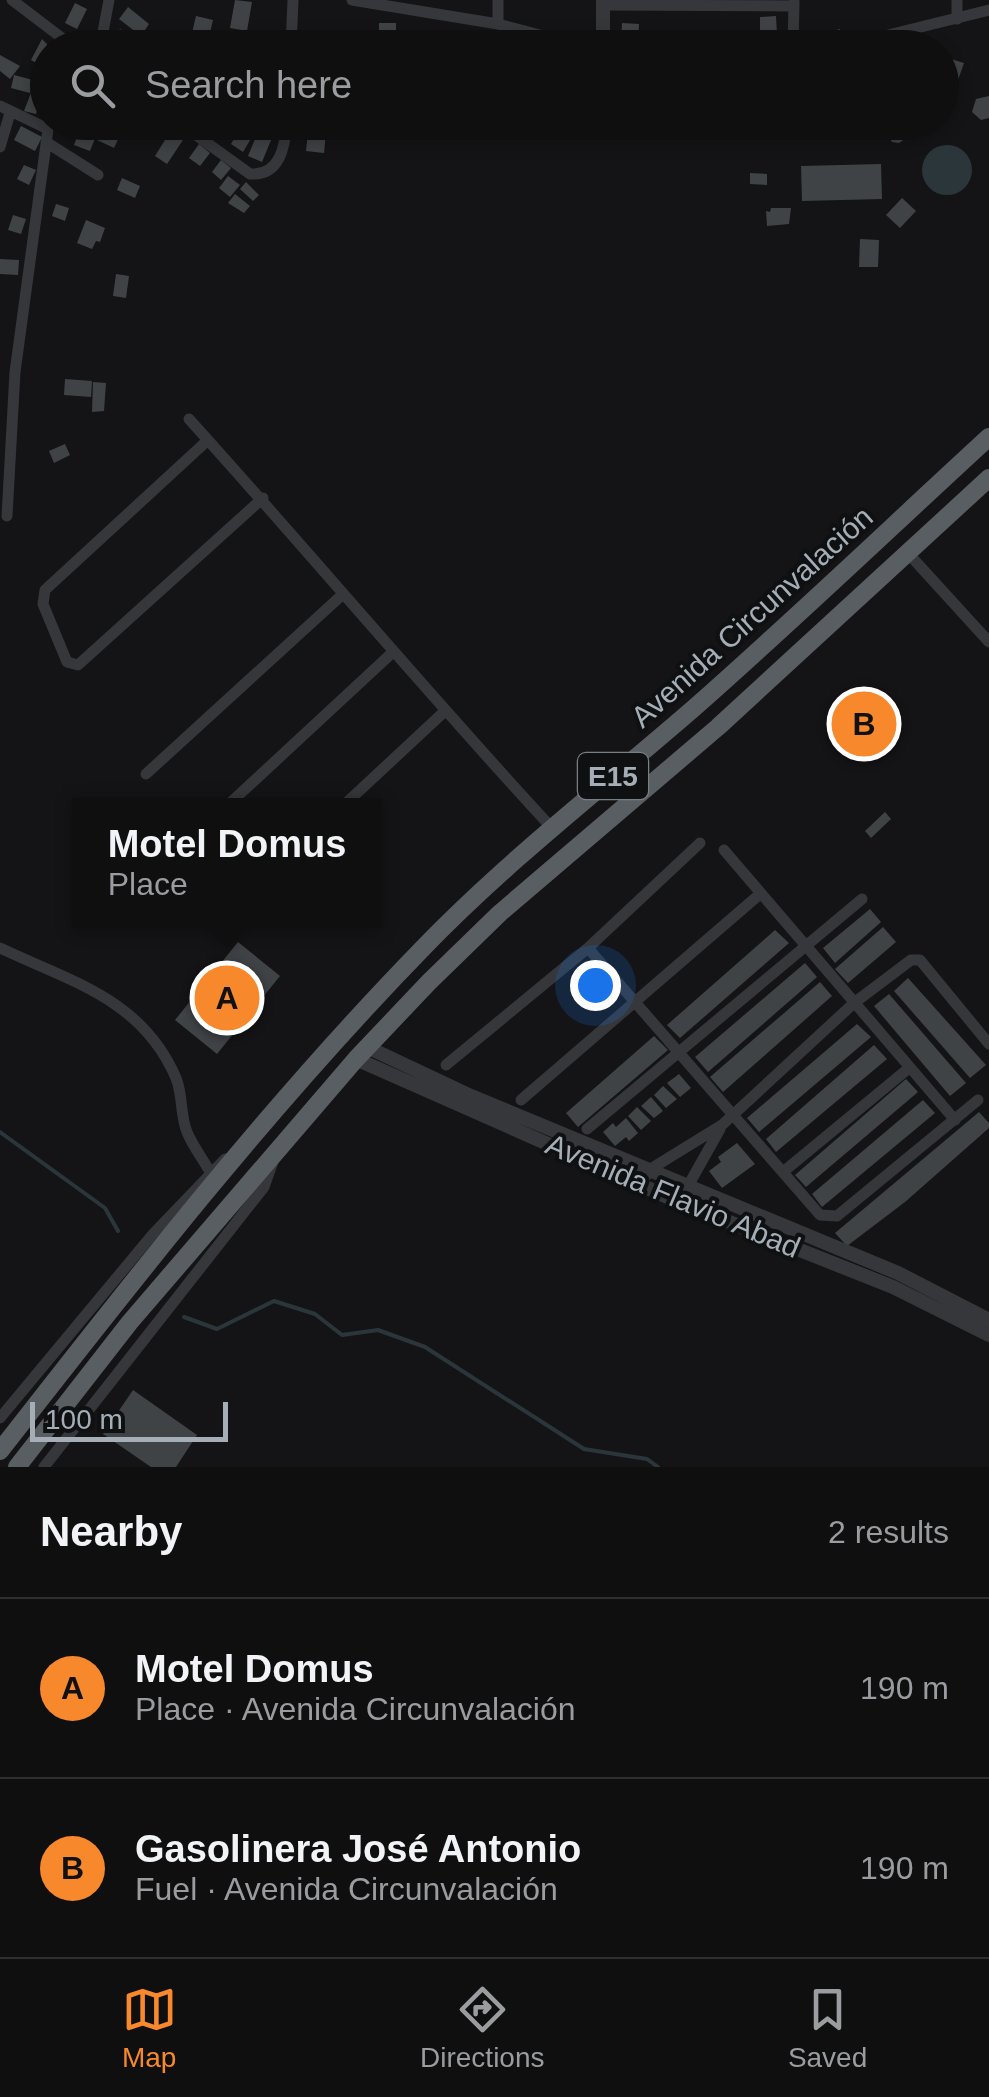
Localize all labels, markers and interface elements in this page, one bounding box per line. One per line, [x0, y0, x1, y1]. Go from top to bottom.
search box [30, 30, 959, 140]
icon: search [65, 58, 120, 113]
text: Search here [145, 64, 352, 106]
street label: Avenida Circunvalación [624, 500, 879, 734]
pin: B [832, 686, 896, 762]
road number: E15 [578, 753, 648, 799]
popup [72, 798, 382, 928]
text: Motel Domus [108, 823, 346, 865]
text: Place [108, 866, 188, 902]
pin: A [194, 960, 260, 1036]
your location [570, 960, 621, 1011]
street label: Avenida Flavio Abad [541, 1127, 805, 1264]
scale bar [30, 1397, 228, 1442]
text: 100 m [45, 1404, 123, 1435]
text: Nearby [40, 1508, 182, 1555]
text: 2 results [828, 1514, 949, 1550]
text: Motel Domus [135, 1648, 374, 1690]
text: A [61, 1670, 84, 1706]
text: 190 m [860, 1670, 949, 1706]
text: Place · Avenida Circunvalación [135, 1691, 576, 1727]
text: Gasolinera José Antonio [135, 1828, 581, 1870]
text: B [61, 1850, 84, 1886]
text: 190 m [860, 1850, 949, 1886]
text: Fuel · Avenida Circunvalación [135, 1871, 558, 1907]
tab: Map [122, 1982, 177, 2074]
tab: Directions [420, 1982, 545, 2074]
tab: Saved [788, 1982, 867, 2074]

